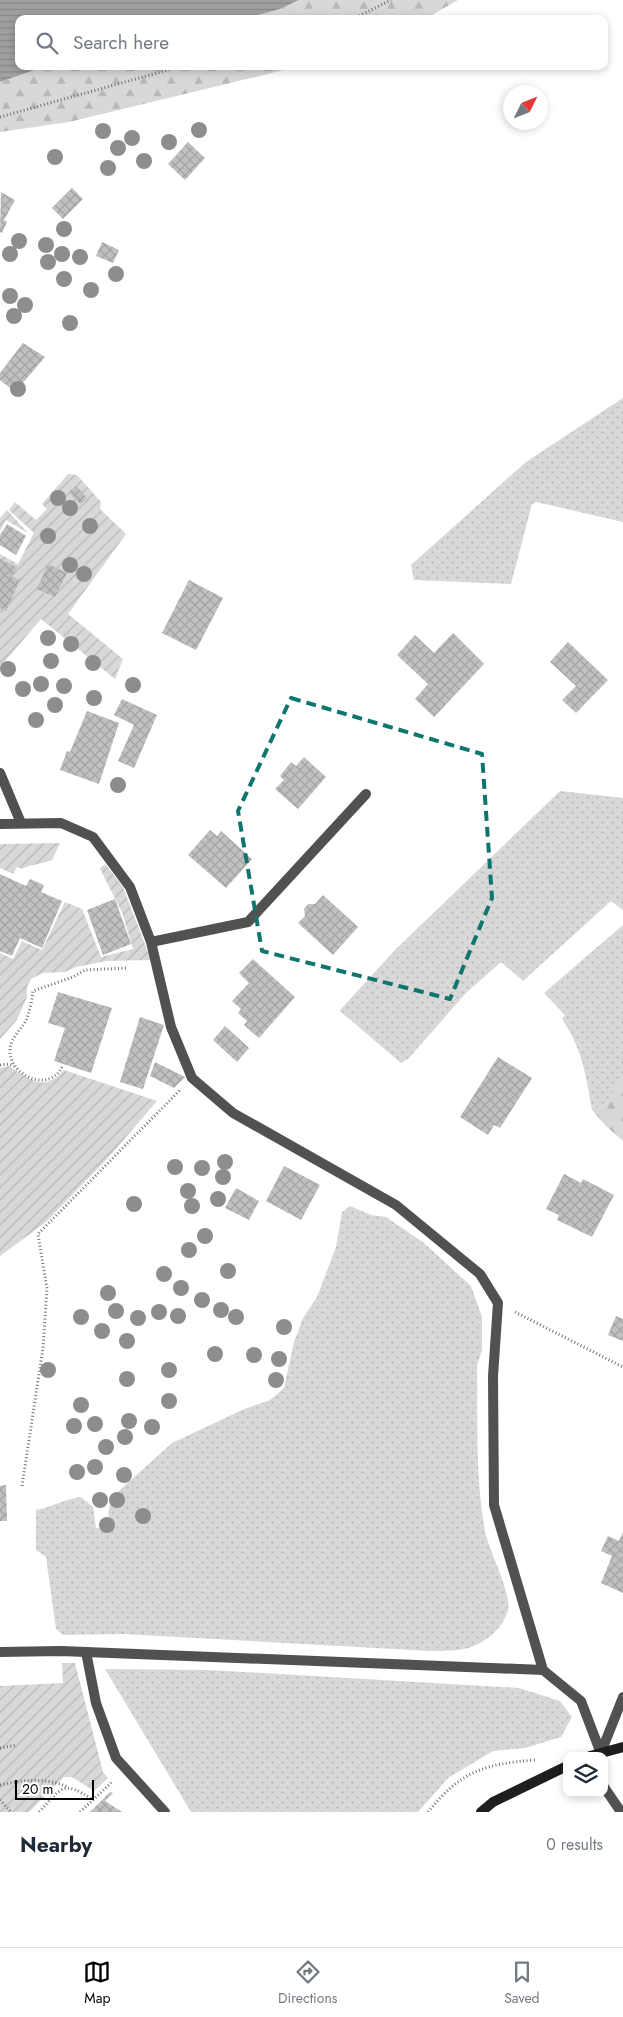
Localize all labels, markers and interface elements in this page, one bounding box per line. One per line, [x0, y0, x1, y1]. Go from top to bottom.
search box [15, 15, 608, 70]
icon: search [33, 29, 61, 57]
text: Search here [73, 29, 169, 56]
north arrow [503, 85, 548, 130]
map controls [563, 1752, 608, 1797]
button: layers [563, 1752, 608, 1797]
scale bar [15, 1777, 94, 1800]
text: 20 m [22, 1779, 54, 1799]
text: Nearby [20, 1830, 92, 1860]
text: 0 results [546, 1833, 603, 1856]
tab: Map [83, 1958, 111, 2008]
tab: Directions [278, 1958, 337, 2008]
tab: Saved [504, 1958, 540, 2008]

